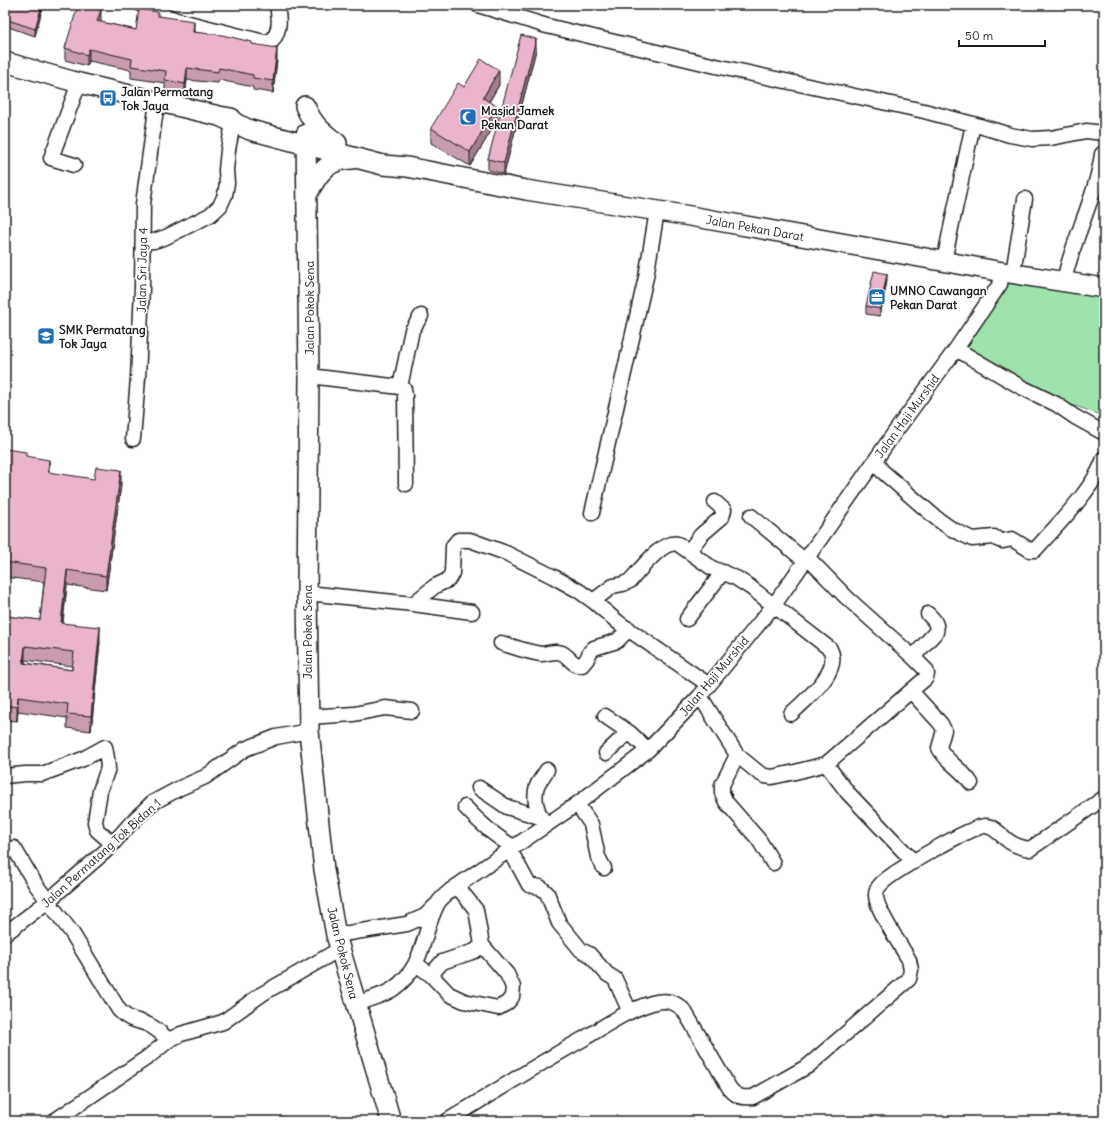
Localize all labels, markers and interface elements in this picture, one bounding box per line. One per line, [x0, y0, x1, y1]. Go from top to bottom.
scale bar [959, 22, 1045, 48]
text: 50 m [965, 28, 994, 43]
place label: Jalan Permatang Tok Jaya [121, 84, 214, 114]
bus stop icon: Jalan Permatang Tok Jaya [98, 88, 118, 108]
place label: Masjid Jamek Pekan Darat [481, 103, 554, 132]
mosque icon: Masjid Jamek Pekan Darat [458, 107, 478, 127]
street label: Jalan Pekan Darat [705, 212, 805, 244]
street label: Jalan Sri Jaya 4 [134, 227, 150, 313]
street label: Jalan Pokok Sena [302, 261, 317, 355]
place label: UMNO Cawangan Pekan Darat [890, 283, 987, 312]
office icon: UMNO Cawangan Pekan Darat [867, 287, 887, 307]
place label: SMK Permatang Tok Jaya [59, 322, 146, 352]
school or university icon: SMK Permatang Tok Jaya [36, 326, 56, 346]
street label: Jalan Haji Murshid [872, 371, 942, 461]
street label: Jalan Pokok Sena [300, 585, 315, 679]
street label: Jalan Haji Murshid [676, 633, 752, 719]
street label: Jalan Permatang Tok Bidan 1 [38, 795, 164, 911]
street label: Jalan Pokok Sena [324, 905, 362, 1001]

